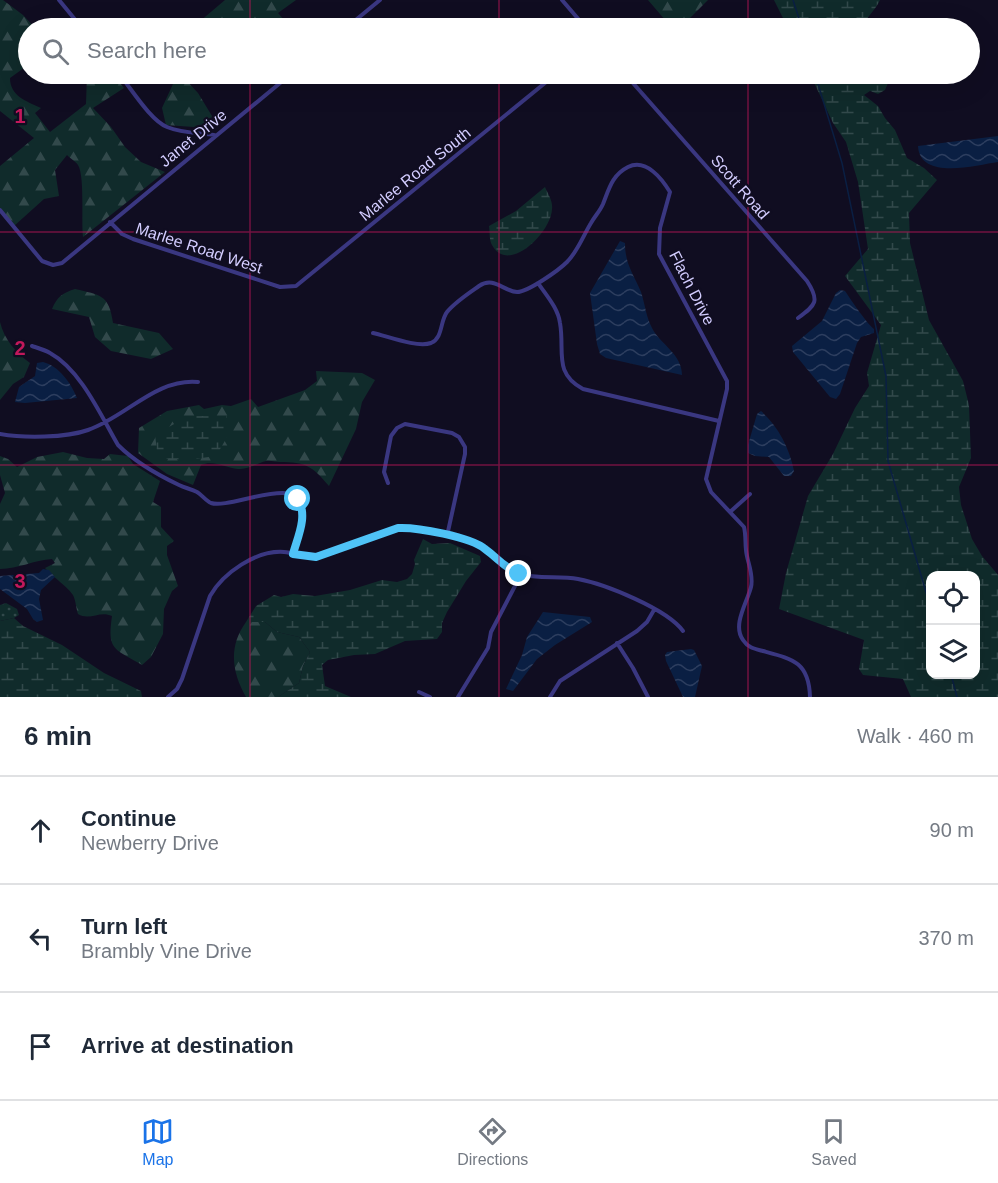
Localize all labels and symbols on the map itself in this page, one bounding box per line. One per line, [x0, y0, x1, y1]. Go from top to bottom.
text: 1 [14, 105, 26, 127]
street label: Janet Drive [156, 106, 230, 170]
street label: Marlee Road South [356, 124, 474, 224]
street label: Scott Road [708, 152, 772, 222]
street label: Marlee Road West [134, 219, 265, 277]
street label: Flach Drive [666, 248, 718, 328]
text: 2 [14, 337, 26, 359]
route start [284, 485, 310, 511]
route end [505, 560, 531, 586]
text: 3 [14, 570, 26, 592]

